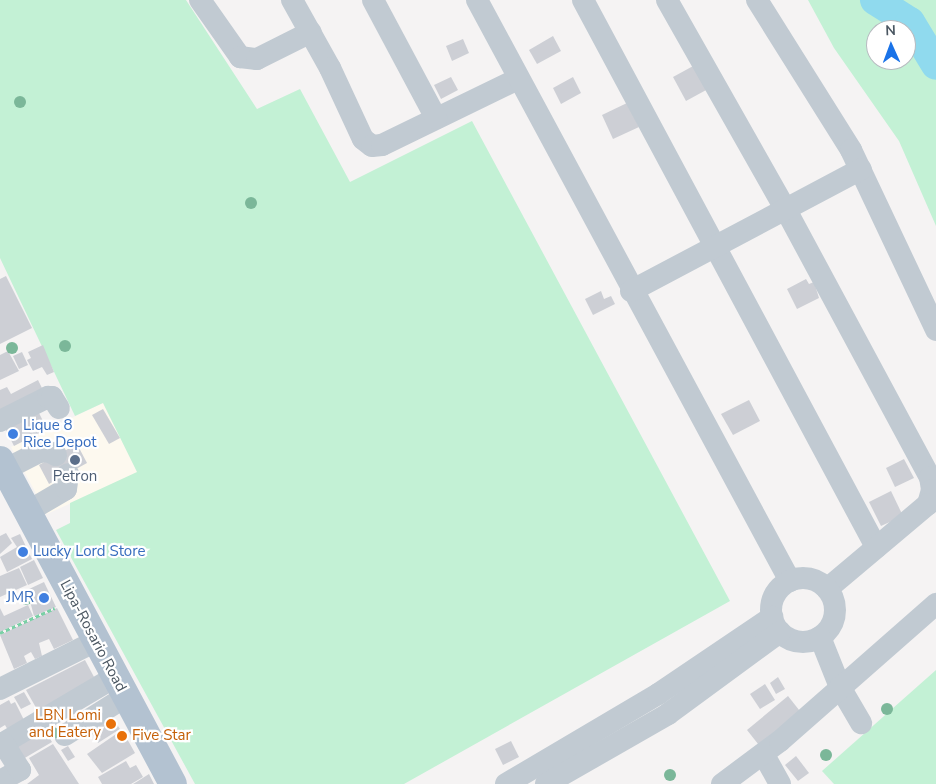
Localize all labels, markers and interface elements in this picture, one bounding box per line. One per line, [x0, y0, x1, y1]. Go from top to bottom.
north arrow [866, 20, 916, 70]
text: N [885, 21, 896, 40]
place label: Lique 8 Rice Depot [23, 416, 97, 451]
marker: Lique 8 Rice Depot [7, 428, 19, 440]
marker: Petron [69, 454, 81, 466]
place label: Petron [53, 468, 97, 486]
place label: Lucky Lord Store [33, 543, 145, 561]
marker: Lucky Lord Store [17, 546, 29, 558]
street label: Lipa-Rosario Road [56, 577, 130, 695]
place label: JMR [6, 589, 34, 607]
marker: JMR [38, 592, 50, 604]
place label: LBN Lomi and Eatery [29, 706, 101, 741]
marker: LBN Lomi and Eatery [105, 718, 117, 730]
place label: Five Star [132, 727, 191, 745]
marker: Five Star [116, 730, 128, 742]

